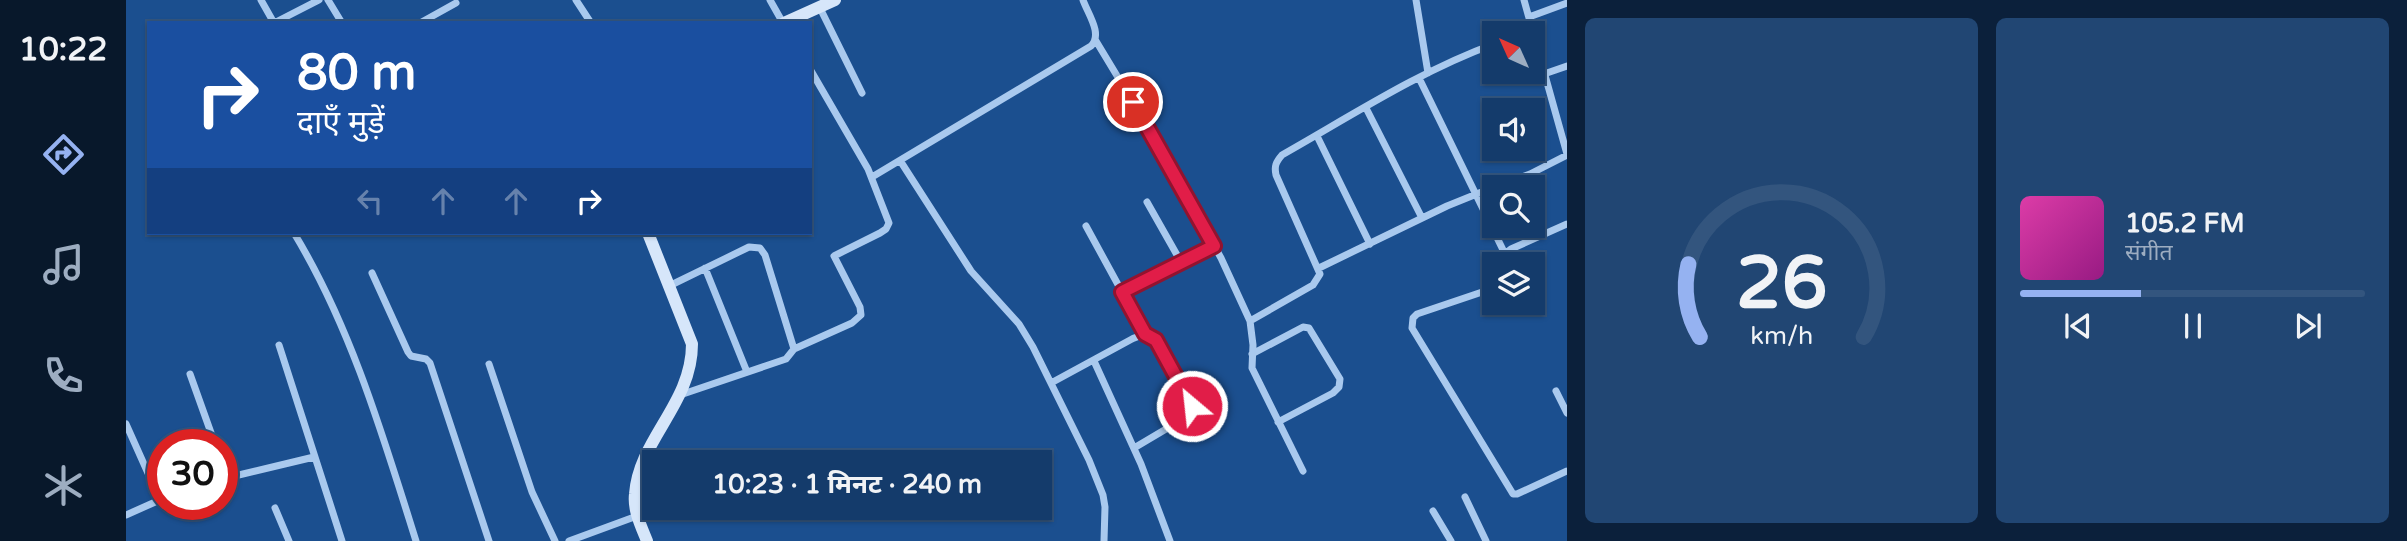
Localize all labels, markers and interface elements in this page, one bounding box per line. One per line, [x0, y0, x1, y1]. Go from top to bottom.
north arrow [1482, 21, 1545, 84]
map controls [1482, 21, 1545, 315]
text: 10:22 [19, 31, 107, 69]
text: 80 m [297, 44, 416, 103]
icon: right [182, 49, 273, 140]
pin [1103, 72, 1163, 132]
icon: arrive [1114, 83, 1152, 121]
button: sound [1482, 98, 1545, 161]
text: दाएँ मुड़ें [297, 104, 385, 142]
icon: directions [39, 130, 88, 179]
button: search [1482, 175, 1545, 238]
icon: left [351, 182, 389, 220]
icon: ahead [424, 182, 462, 220]
icon: ahead [497, 182, 535, 220]
icon: right [570, 182, 608, 220]
text: 105.2 FM [2125, 208, 2245, 239]
text: संगीत [2125, 239, 2173, 267]
icon: music [39, 240, 88, 289]
text: 26 [1736, 240, 1827, 328]
button: layers [1482, 252, 1545, 315]
icon: previous [2059, 307, 2097, 345]
icon: pause [2174, 307, 2212, 345]
icon: next [2289, 307, 2327, 345]
text: km/h [1750, 320, 1813, 350]
icon: phone [39, 351, 88, 400]
position arrow [1155, 369, 1229, 443]
speed limit sign: 30 [147, 429, 238, 520]
icon: climate [39, 461, 88, 510]
text: 10:23 · 1 मिनट · 240 m [712, 469, 982, 500]

